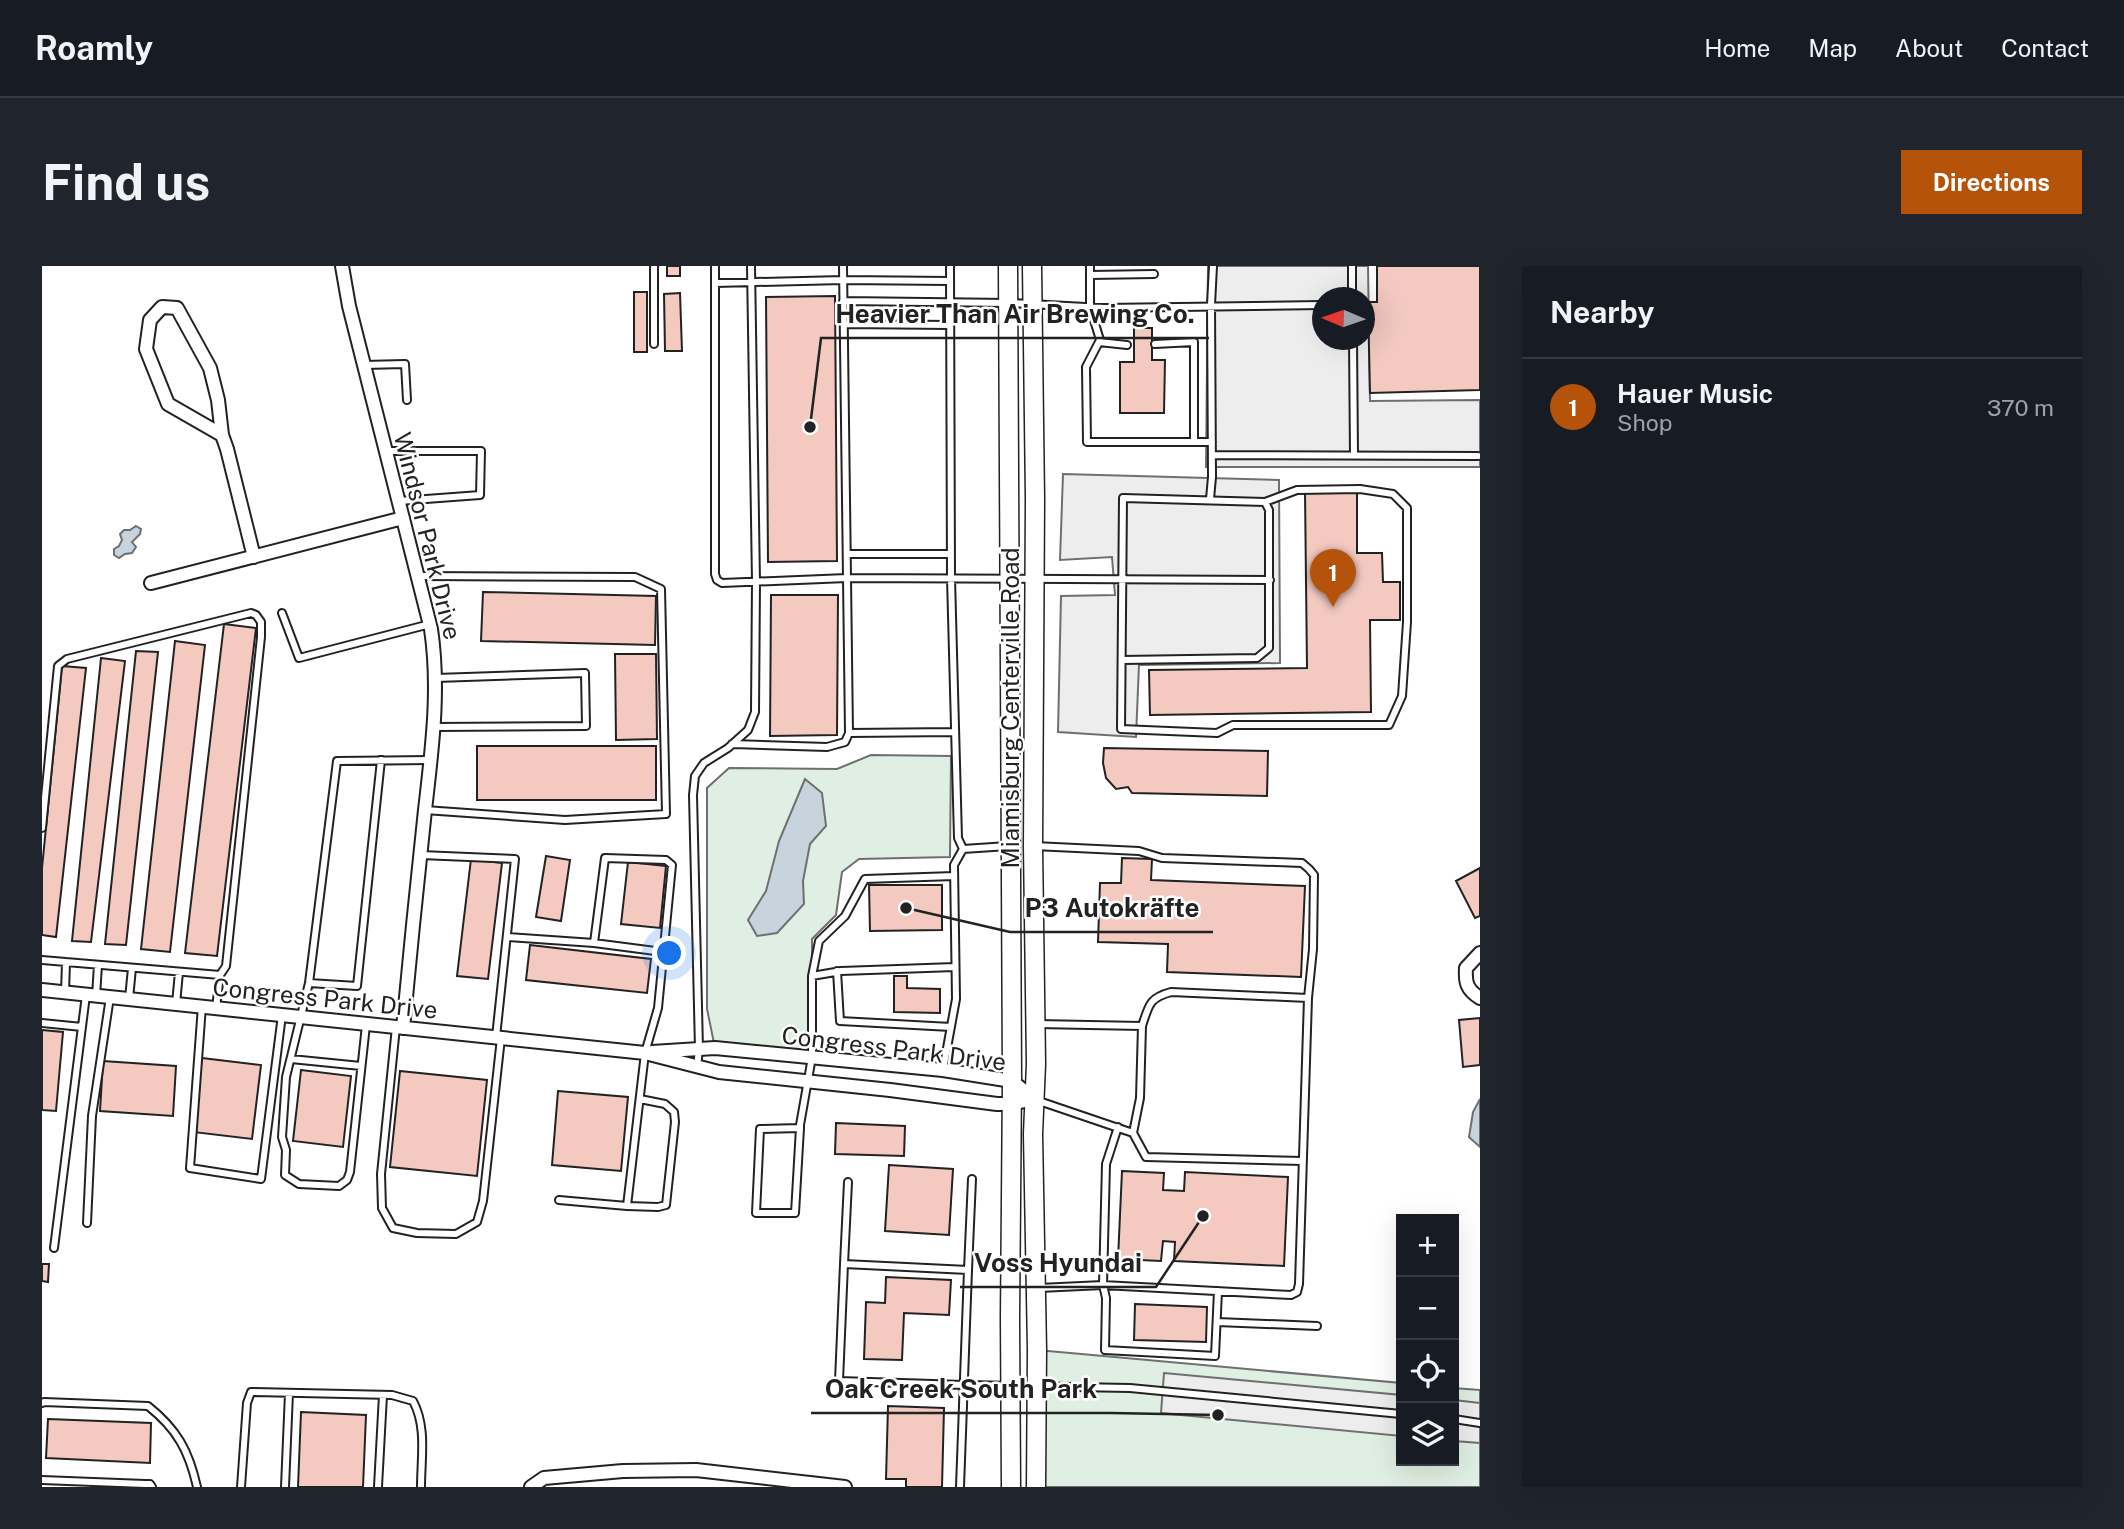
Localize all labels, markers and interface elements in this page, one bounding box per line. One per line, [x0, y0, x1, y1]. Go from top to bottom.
text: Roamly [35, 29, 153, 67]
text: Home [1704, 34, 1770, 62]
text: Map [1808, 34, 1857, 62]
text: About [1895, 34, 1963, 62]
text: Contact [2001, 34, 2089, 62]
button: Directions [1901, 150, 2082, 214]
text: Find us [42, 153, 210, 211]
north arrow [1312, 287, 1375, 350]
callout: Heavier Than Air Brewing Co. [821, 291, 1209, 338]
text: Nearby [1550, 294, 1654, 330]
text: Heavier Than Air Brewing Co. [835, 298, 1195, 329]
text: Hauer Music [1617, 378, 1773, 409]
text: 1 [1568, 394, 1578, 421]
text: 370 m [1987, 394, 2054, 421]
text: Shop [1617, 409, 1672, 436]
street label: Windsor Park Drive [389, 430, 467, 642]
street label: Miamisburg Centerville Road [996, 547, 1024, 869]
pin: 1 [1310, 549, 1356, 607]
callout: P3 Autokräfte [1010, 885, 1213, 932]
text: P3 Autokräfte [1025, 892, 1199, 923]
your location [652, 936, 686, 970]
street label: Congress Park Drive [211, 972, 439, 1024]
street label: Congress Park Drive [780, 1020, 1008, 1076]
map controls [1396, 1214, 1459, 1466]
button: + [1396, 1214, 1459, 1277]
callout: Voss Hyundai [960, 1240, 1156, 1287]
text: Voss Hyundai [974, 1247, 1142, 1278]
button: − [1396, 1277, 1459, 1340]
button: locate [1396, 1340, 1459, 1403]
callout: Oak Creek South Park [811, 1366, 1111, 1413]
text: Oak Creek South Park [825, 1373, 1097, 1404]
button: layers [1396, 1403, 1459, 1466]

